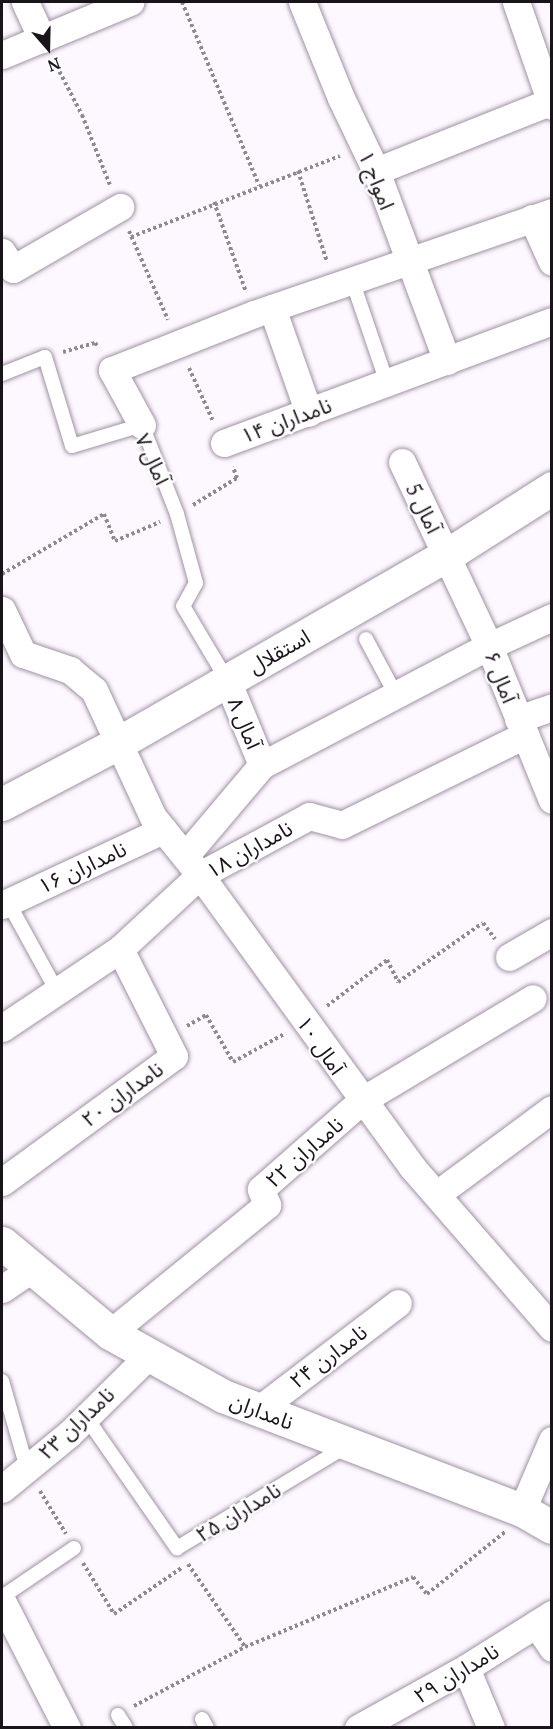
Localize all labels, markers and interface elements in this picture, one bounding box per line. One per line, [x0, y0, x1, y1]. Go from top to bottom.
north arrow [18, 18, 78, 78]
text: N [45, 52, 64, 77]
street label: امواج ۱ [354, 147, 400, 213]
street label: نامداران ۱۴ [237, 392, 335, 448]
street label: آمال ۷ [130, 429, 176, 489]
street label: آمال 5 [401, 479, 447, 537]
street label: استقلال [244, 623, 314, 679]
street label: آمال ۶ [479, 647, 523, 707]
street label: آمال ۸ [223, 693, 267, 753]
street label: نامداران ۱۸ [202, 815, 296, 883]
street label: نامداران ۱۶ [34, 836, 130, 898]
street label: آمال ۱۰ [292, 1011, 350, 1079]
street label: نامداران ۲۰ [76, 1056, 168, 1132]
street label: نامداران ۲۲ [260, 1111, 348, 1193]
street label: نامدارن ۲۴ [284, 1319, 372, 1393]
street label: نامداران ۲۳ [33, 1382, 119, 1464]
street label: نامداران [227, 1387, 297, 1435]
street label: نامداران ۲۵ [191, 1477, 285, 1547]
street label: نامداران ۲۹ [409, 1638, 503, 1708]

